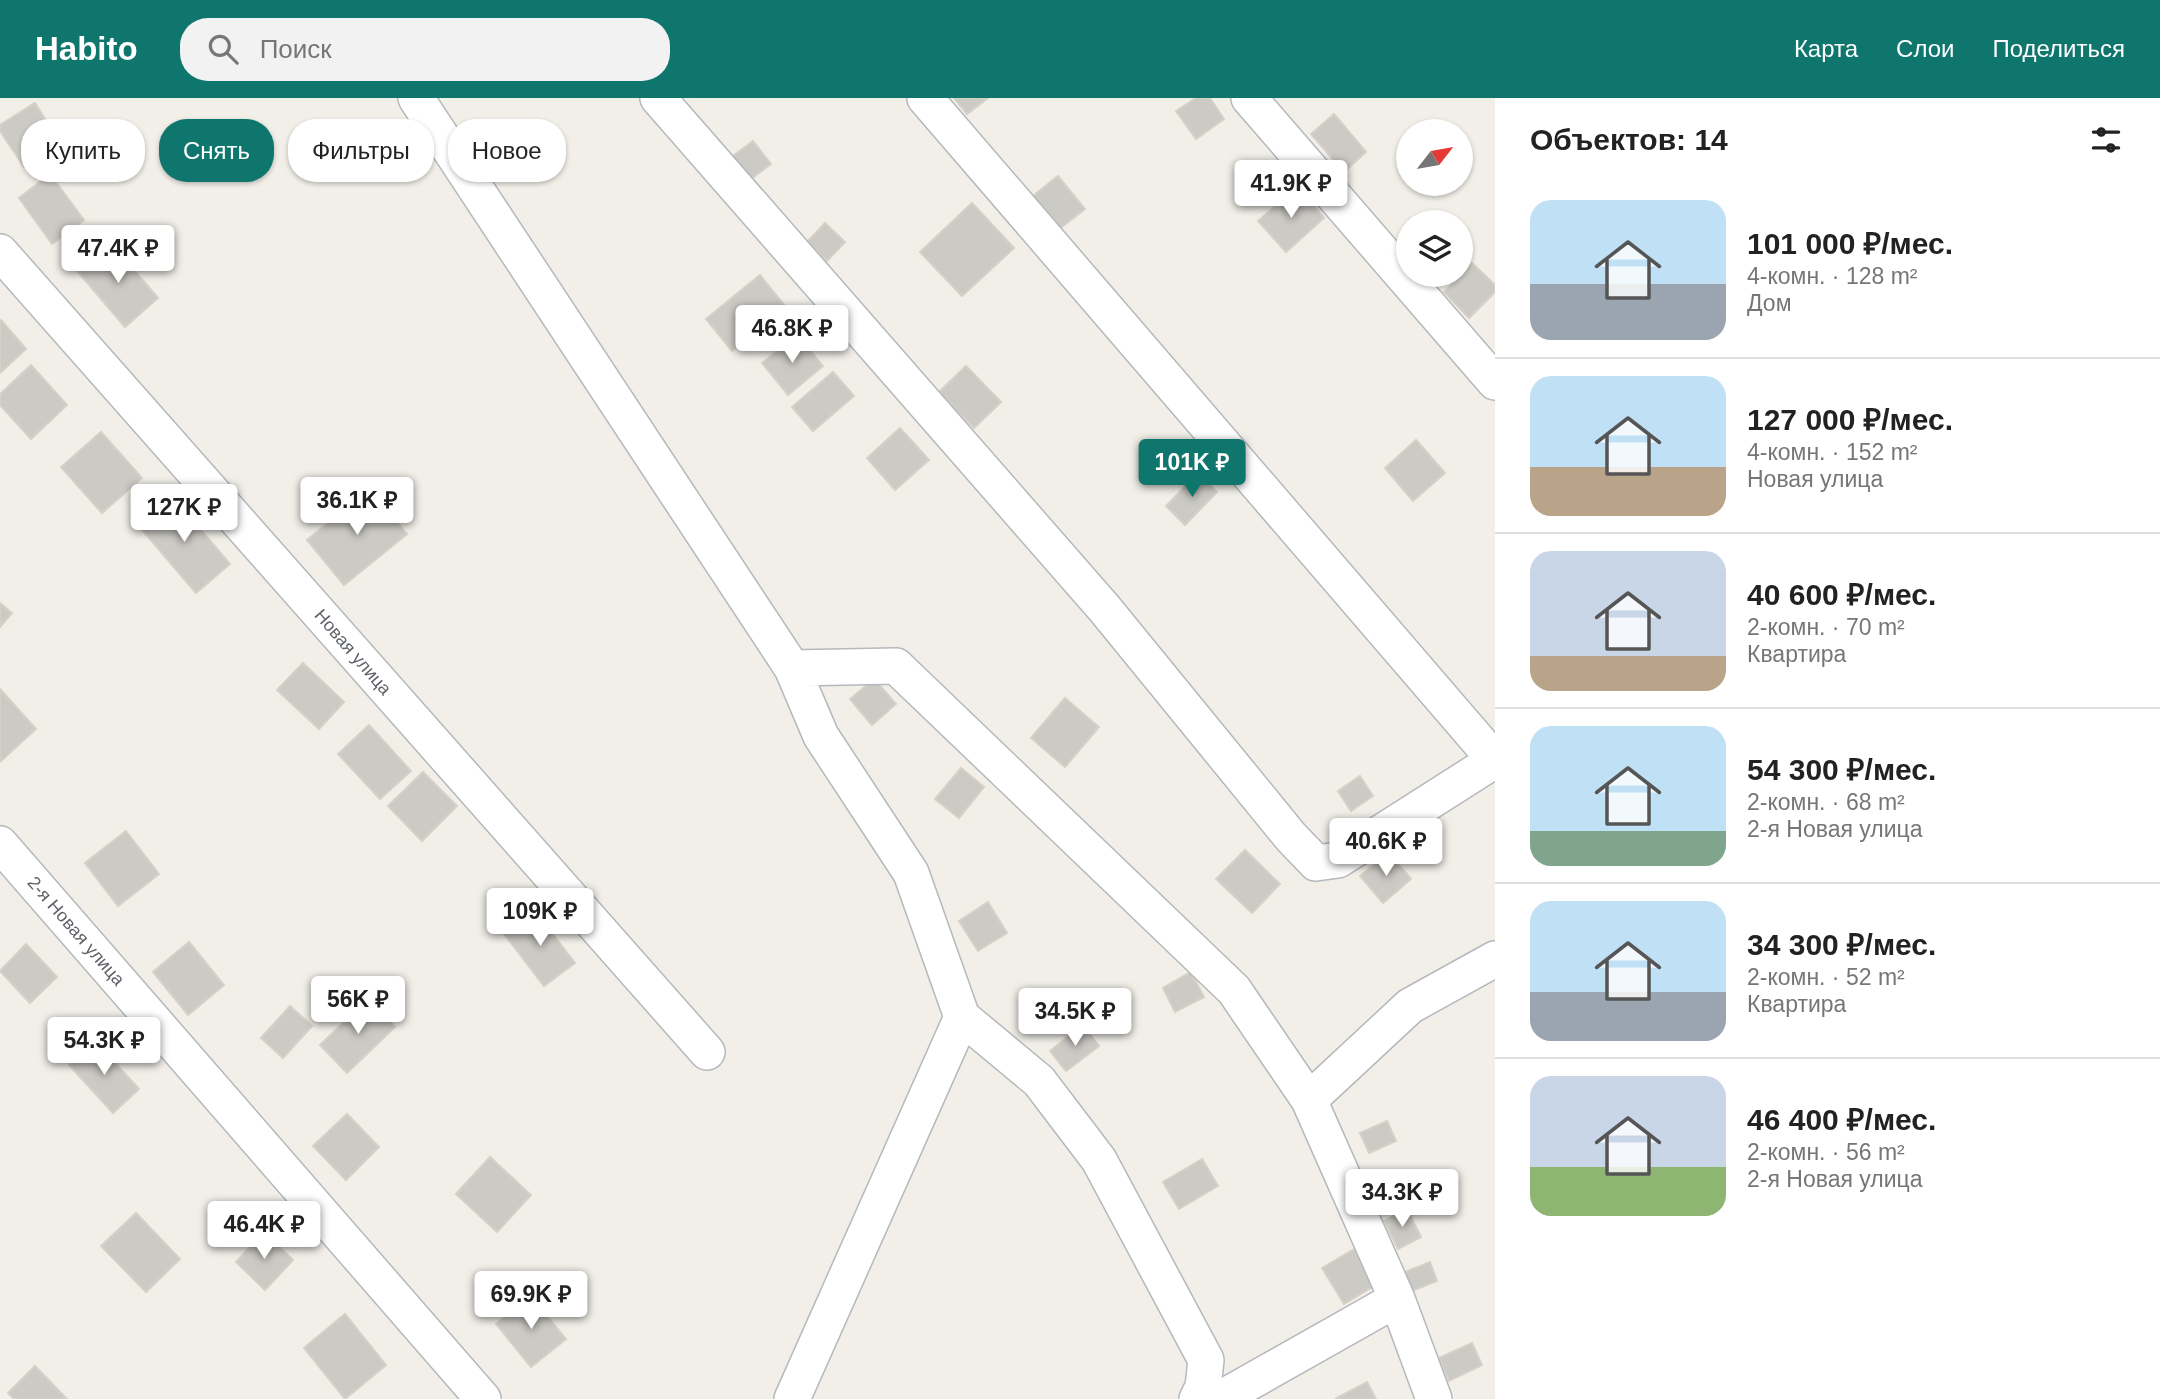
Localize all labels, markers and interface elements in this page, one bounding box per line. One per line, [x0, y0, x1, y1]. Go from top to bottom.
search box [180, 18, 670, 81]
text: Habito [35, 30, 138, 67]
icon: search [204, 30, 242, 68]
text: Поиск [260, 34, 332, 64]
text: Карта [1794, 35, 1858, 62]
text: Слои [1896, 35, 1954, 62]
text: Поделиться [1992, 35, 2125, 62]
chip: Купить [21, 119, 145, 182]
chip: Снять [159, 119, 274, 182]
chip: Фильтры [288, 119, 434, 182]
chip: Новое [448, 119, 566, 182]
north arrow [1396, 119, 1474, 196]
map controls [1396, 119, 1473, 287]
icon: filters [2087, 121, 2125, 159]
text: Объектов: 14 [1530, 123, 1728, 156]
pin: 41.9K ₽ [1226, 160, 1356, 220]
text: 41.9K ₽ [1250, 170, 1332, 196]
button: layers [1396, 210, 1473, 287]
pin: 47.4K ₽ [53, 226, 183, 285]
text: 101 000 ₽/мес. [1747, 227, 1953, 260]
icon: home [1586, 228, 1670, 312]
text: 47.4K ₽ [77, 235, 159, 261]
text: 4-комн. · 128 m² [1747, 263, 1918, 289]
text: Дом [1747, 290, 1791, 316]
pin: 46.8K ₽ [727, 306, 857, 365]
text: 46.8K ₽ [751, 315, 833, 341]
text: 127 000 ₽/мес. [1747, 403, 1953, 436]
icon: home [1586, 404, 1670, 488]
text: 4-комн. · 152 m² [1747, 439, 1918, 465]
pin: 101K ₽ [1135, 440, 1249, 499]
text: 101K ₽ [1155, 449, 1229, 475]
text: Новая улица [1747, 466, 1883, 492]
pin: 36.1K ₽ [292, 478, 422, 537]
pin: 127K ₽ [127, 484, 241, 544]
text: 36.1K ₽ [316, 487, 398, 513]
text: 127K ₽ [147, 494, 221, 520]
text: 40 600 ₽/мес. [1747, 578, 1936, 611]
icon: home [1586, 579, 1670, 663]
street label: Новая улица [310, 605, 396, 700]
text: 2-комн. · 70 m² [1747, 614, 1905, 640]
text: Квартира [1747, 641, 1846, 667]
text: 54 300 ₽/мес. [1747, 753, 1936, 786]
icon: home [1586, 754, 1670, 838]
text: 2-комн. · 68 m² [1747, 789, 1905, 815]
text: 2-я Новая улица [1747, 816, 1923, 842]
pin: 40.6K ₽ [1321, 818, 1451, 878]
text: 40.6K ₽ [1345, 828, 1427, 854]
street label: 2-я Новая улица [23, 873, 129, 990]
pin: 109K ₽ [483, 888, 597, 948]
text: 109K ₽ [503, 898, 577, 924]
text: 34 300 ₽/мес. [1747, 928, 1936, 961]
icon: home [1586, 929, 1670, 1013]
text: 2-комн. · 52 m² [1747, 964, 1905, 990]
pin: 56K ₽ [309, 976, 407, 1036]
text: 56K ₽ [327, 986, 389, 1012]
pin: 34.5K ₽ [1010, 988, 1140, 1048]
text: Квартира [1747, 991, 1846, 1017]
text: 34.5K ₽ [1034, 998, 1116, 1024]
pin: 54.3K ₽ [39, 1018, 169, 1077]
text: 54.3K ₽ [63, 1027, 145, 1053]
text: 46 400 ₽/мес. [1747, 1103, 1936, 1136]
icon: home [1586, 1104, 1670, 1188]
text: 2-комн. · 56 m² [1747, 1139, 1905, 1165]
text: 2-я Новая улица [1747, 1166, 1923, 1192]
pin: 34.3K ₽ [1337, 1170, 1467, 1229]
text: 34.3K ₽ [1361, 1179, 1443, 1205]
pin: 46.4K ₽ [199, 1202, 329, 1261]
text: 46.4K ₽ [223, 1211, 305, 1237]
pin: 69.9K ₽ [466, 1272, 596, 1331]
text: 69.9K ₽ [490, 1281, 572, 1307]

